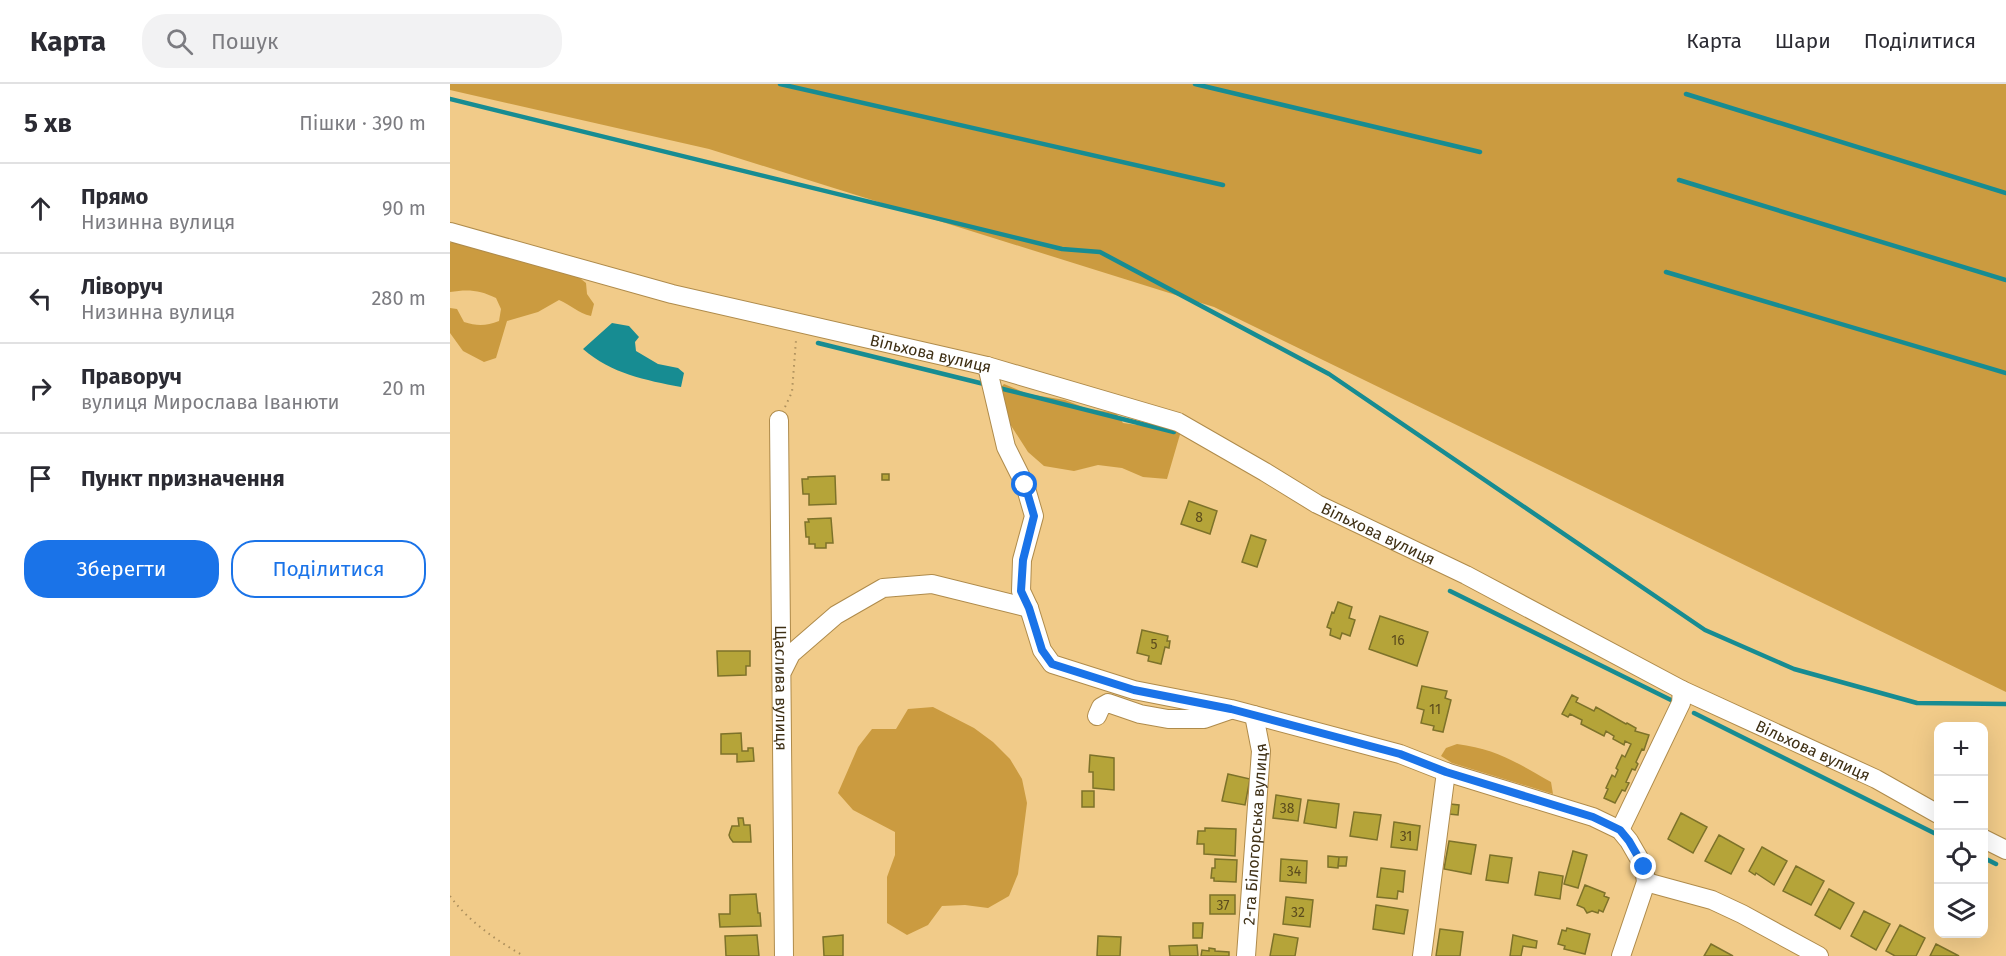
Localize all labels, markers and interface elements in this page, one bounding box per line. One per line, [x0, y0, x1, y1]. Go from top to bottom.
search box [142, 14, 562, 68]
text: Карта [30, 25, 106, 58]
icon: search [163, 25, 196, 58]
text: Пошук [211, 28, 278, 55]
text: Карта [1686, 28, 1742, 54]
text: Шари [1775, 28, 1831, 54]
text: Поділитися [1864, 28, 1976, 54]
text: 5 хв [24, 108, 72, 139]
text: Пішки · 390 m [299, 111, 426, 135]
text: Прямо [81, 183, 148, 210]
icon: ahead [24, 192, 57, 225]
text: 90 m [382, 196, 426, 220]
text: Низинна вулиця [81, 210, 235, 234]
text: Ліворуч [81, 273, 163, 300]
icon: left [24, 282, 57, 315]
text: 280 m [371, 286, 426, 310]
text: Низинна вулиця [81, 300, 235, 324]
street label: Вільхова вулиця [868, 330, 993, 376]
text: Праворуч [81, 363, 182, 390]
icon: right [24, 372, 57, 405]
text: 20 m [383, 376, 426, 400]
text: вулиця Мирослава Іванюти [81, 390, 339, 414]
icon: arrive [24, 462, 57, 495]
text: Пункт призначення [81, 465, 285, 492]
route start [1011, 471, 1037, 497]
street label: Вільхова вулиця [1318, 498, 1438, 568]
house number: 8 [1195, 509, 1203, 526]
button: Зберегти [24, 540, 219, 598]
button: Поділитися [231, 540, 426, 598]
street label: Щаслива вулиця [771, 625, 792, 751]
house number: 16 [1391, 632, 1405, 649]
house number: 5 [1150, 636, 1158, 653]
house number: 11 [1429, 701, 1441, 718]
street label: Вільхова вулиця [1753, 716, 1873, 785]
map controls [1934, 722, 1988, 938]
button: + [1934, 722, 1988, 776]
street label: 2-га Білогорська вулиця [1239, 742, 1271, 926]
button: − [1934, 776, 1988, 830]
house number: 38 [1280, 800, 1295, 817]
house number: 31 [1400, 828, 1412, 845]
button: locate [1934, 830, 1988, 884]
route end [1630, 853, 1656, 879]
house number: 34 [1287, 863, 1302, 880]
button: layers [1934, 884, 1988, 938]
house number: 37 [1216, 897, 1230, 914]
house number: 32 [1291, 904, 1305, 921]

